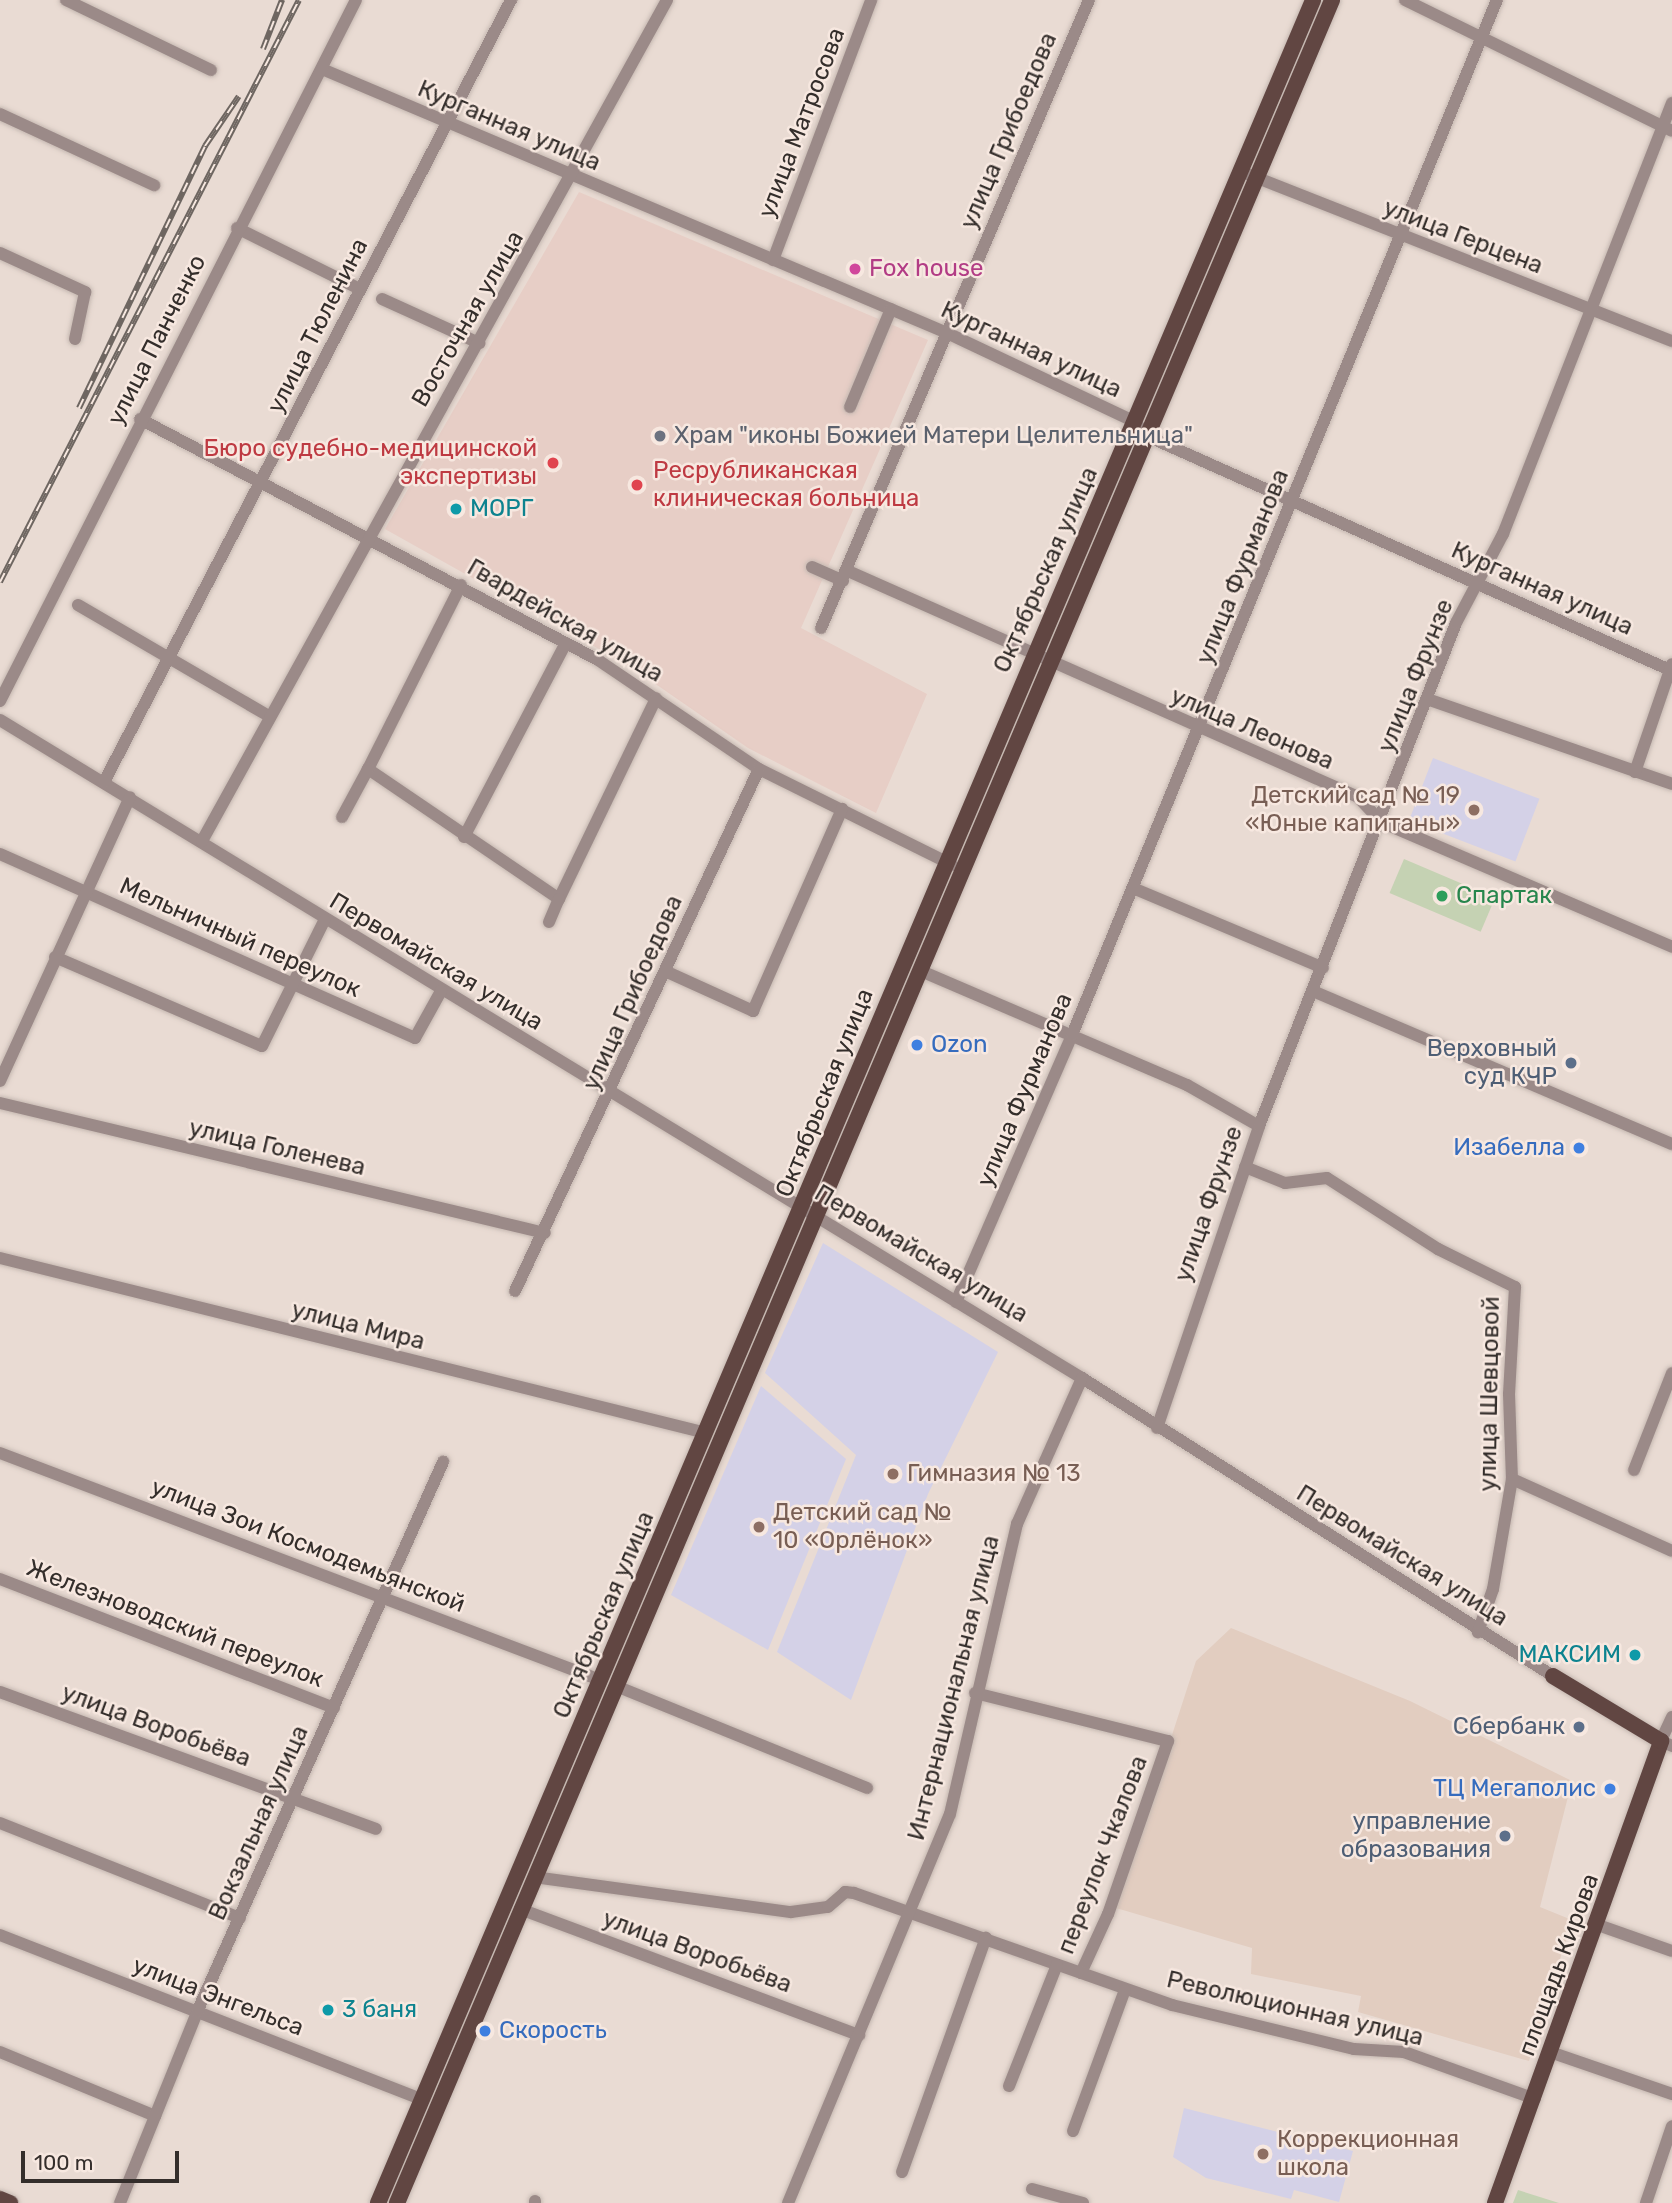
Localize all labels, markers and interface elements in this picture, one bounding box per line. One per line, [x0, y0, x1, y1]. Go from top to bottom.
street label: улица Матросова [752, 24, 852, 222]
street label: улица Грибоедова [955, 29, 1063, 233]
street label: Курганная улица [413, 75, 605, 177]
street label: улица Герцена [1379, 193, 1547, 281]
street label: Восточная улица [406, 226, 530, 412]
street label: улица Тюленина [262, 234, 374, 418]
street label: улица Панченко [102, 250, 212, 430]
place label: Fox house [869, 255, 984, 283]
marker: Fox house [847, 261, 863, 277]
street label: Курганная улица [936, 296, 1126, 404]
place label: Храм "иконы Божией Матери Целительница" [674, 422, 1193, 450]
marker: Храм "иконы Божией Матери Целительница" [652, 428, 668, 444]
place label: Бюро судебно-медицинской экспертизы [204, 435, 537, 491]
marker: Бюро судебно-медицинской экспертизы [543, 453, 563, 473]
place label: Ресрубликанская клиническая больница [653, 457, 919, 513]
street label: Октябрьская улица [988, 463, 1104, 677]
street label: улица Фурманова [1191, 465, 1295, 669]
marker: Ресрубликанская клиническая больница [627, 475, 647, 495]
place label: МОРГ [470, 495, 533, 523]
marker: МОРГ [448, 501, 464, 517]
street label: Курганная улица [1447, 536, 1637, 642]
street label: Гвардейская улица [462, 553, 668, 689]
street label: улица Фрунзе [1372, 595, 1460, 757]
street label: улица Леонова [1166, 682, 1338, 776]
place label: Детский сад № 19 «Юные капитаны» [1245, 782, 1460, 838]
marker: Детский сад № 19 «Юные капитаны» [1466, 802, 1482, 818]
street label: Мельничный переулок [115, 872, 365, 1004]
place label: Спартак [1456, 882, 1552, 910]
street label: Первомайская улица [324, 887, 548, 1037]
marker: Спартак [1434, 888, 1450, 904]
street label: улица Грибоедова [577, 891, 689, 1095]
street label: Октябрьская улица [770, 985, 880, 1201]
street label: улица Фурманова [971, 989, 1079, 1191]
place label: Ozon [931, 1031, 988, 1059]
place label: Верховный суд КЧР [1427, 1035, 1557, 1091]
marker: Ozon [909, 1037, 925, 1053]
marker: Верховный суд КЧР [1563, 1055, 1579, 1071]
street label: улица Голенева [186, 1114, 368, 1182]
street label: улица Фрунзе [1169, 1122, 1249, 1286]
place label: Изабелла [1453, 1134, 1565, 1162]
marker: Изабелла [1571, 1140, 1587, 1156]
street label: Первомайская улица [809, 1179, 1033, 1329]
street label: улица Мира [288, 1296, 428, 1356]
street label: улица Шевцовой [1474, 1296, 1506, 1492]
place label: Гимназия № 13 [907, 1460, 1081, 1488]
marker: Гимназия № 13 [885, 1466, 901, 1482]
street label: улица Зои Космодемьянской [147, 1473, 469, 1619]
street label: Первомайская улица [1291, 1479, 1513, 1633]
place label: Детский сад № 10 «Орлёнок» [773, 1499, 951, 1555]
street label: Октябрьская улица [547, 1507, 661, 1723]
marker: Детский сад № 10 «Орлёнок» [751, 1519, 767, 1535]
street label: Интернациональная улица [902, 1533, 1006, 1843]
street label: Железноводский переулок [22, 1554, 328, 1694]
place label: МАКСИМ [1519, 1641, 1621, 1669]
marker: МАКСИМ [1627, 1647, 1643, 1663]
street label: улица Воробьёва [58, 1678, 254, 1774]
place label: Сбербанк [1453, 1713, 1565, 1741]
marker: Сбербанк [1571, 1719, 1587, 1735]
street label: Вокзальная улица [203, 1721, 315, 1925]
street label: переулок Чкалова [1052, 1752, 1154, 1958]
place label: ТЦ Мегаполис [1433, 1775, 1596, 1803]
marker: ТЦ Мегаполис [1602, 1781, 1618, 1797]
place label: управление образования [1341, 1808, 1491, 1864]
marker: управление образования [1497, 1828, 1513, 1844]
street label: площадь Кирова [1513, 1870, 1605, 2060]
street label: улица Воробьёва [599, 1904, 795, 2000]
street label: улица Энгельса [128, 1951, 308, 2043]
street label: Революционная улица [1164, 1965, 1426, 2053]
place label: 3 баня [342, 1996, 417, 2024]
marker: 3 баня [320, 2002, 336, 2018]
place label: Скорость [499, 2017, 607, 2045]
marker: Скорость [477, 2023, 493, 2039]
place label: Коррекционная школа [1277, 2126, 1459, 2182]
scale bar [24, 2136, 182, 2180]
marker: Коррекционная школа [1255, 2146, 1271, 2162]
text: 100 m [34, 2150, 93, 2175]

